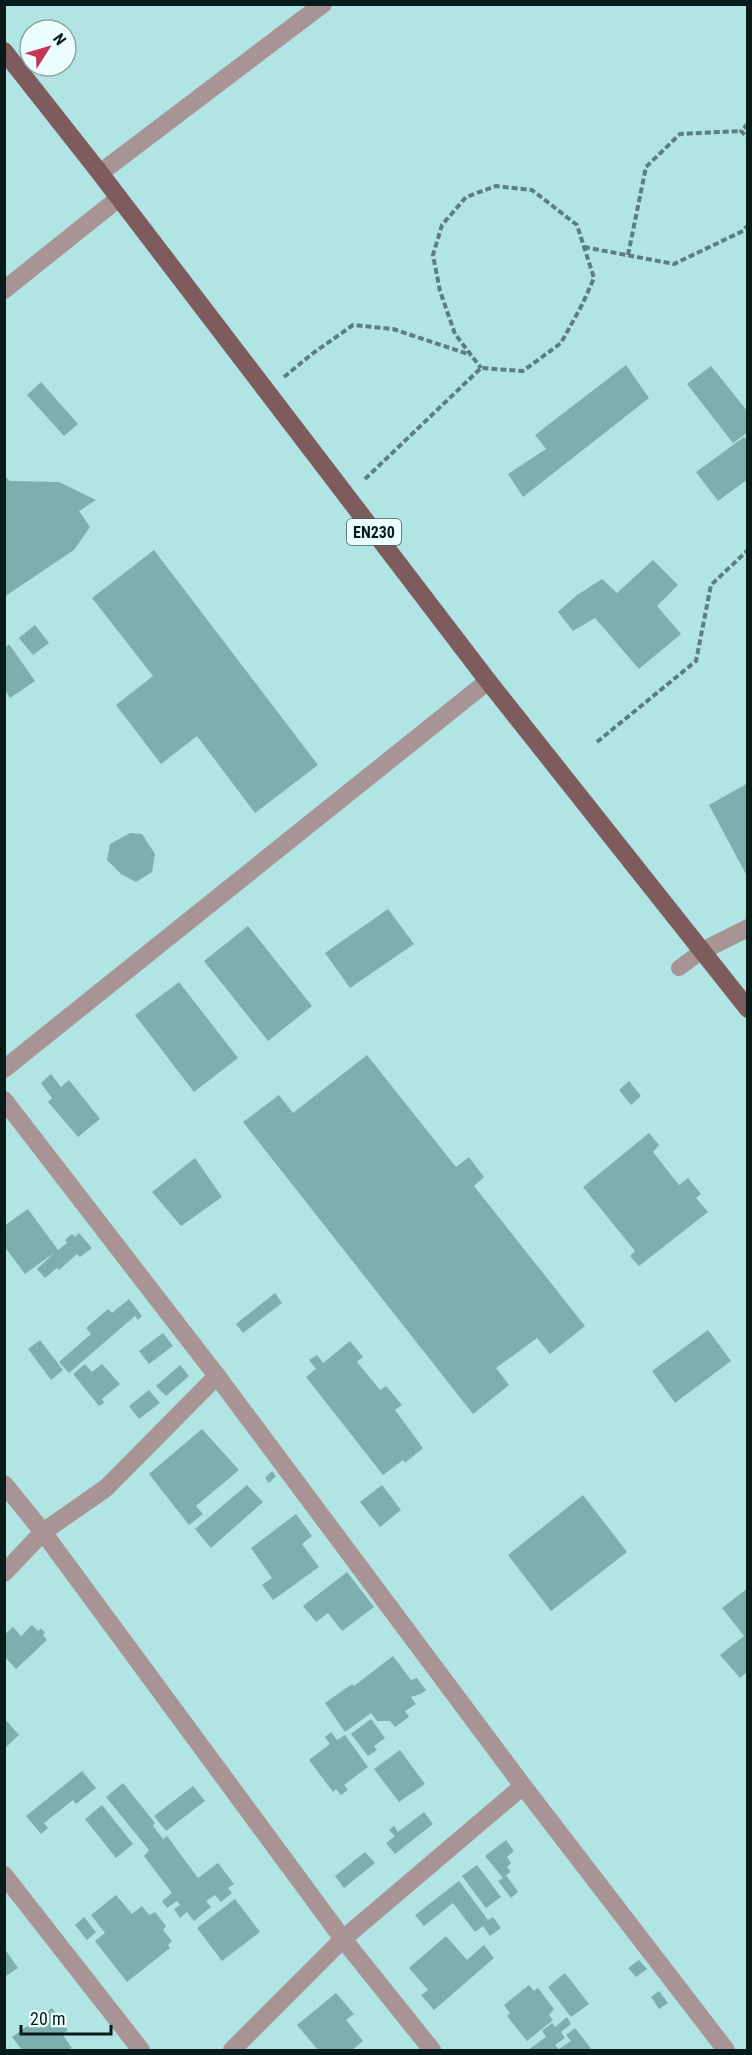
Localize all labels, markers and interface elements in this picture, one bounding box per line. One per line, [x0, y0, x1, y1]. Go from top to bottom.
north arrow [18, 18, 78, 78]
text: N [49, 30, 70, 49]
road number: EN230 [347, 519, 401, 545]
scale bar [21, 1998, 111, 2036]
text: 20 m [30, 2008, 65, 2029]

